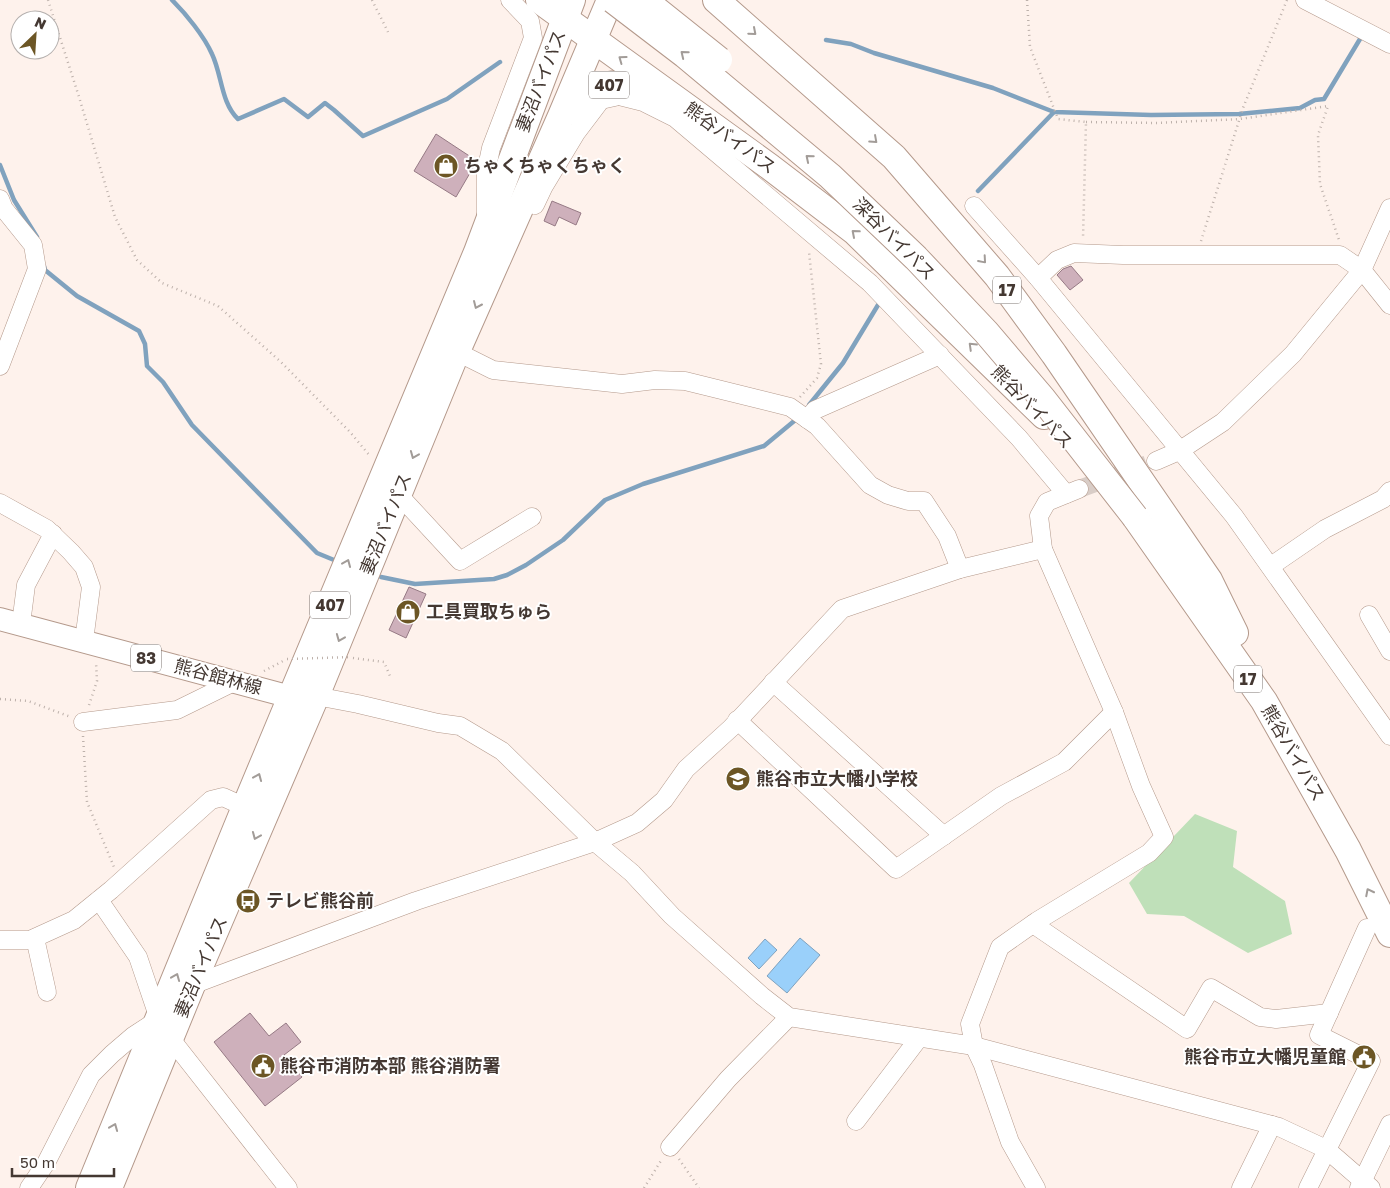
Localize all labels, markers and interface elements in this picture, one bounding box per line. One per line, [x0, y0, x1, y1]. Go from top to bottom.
north arrow [10, 10, 60, 60]
text: N [32, 13, 49, 33]
street label: 妻沼バイパス [511, 26, 570, 135]
one-way arrow [747, 26, 756, 35]
one-way arrow [681, 52, 690, 60]
one-way arrow [618, 56, 628, 65]
road number: 407 [589, 72, 629, 98]
street label: 熊谷バイパス [681, 97, 781, 178]
one-way arrow [869, 134, 878, 143]
shop icon: ちゃくちゃくちゃく [433, 153, 459, 179]
place label: ちゃくちゃくちゃく [464, 154, 626, 176]
one-way arrow [806, 156, 815, 164]
street label: 深谷バイパス [849, 192, 941, 284]
one-way arrow [851, 229, 860, 238]
one-way arrow [978, 255, 987, 264]
road number: 17 [993, 276, 1021, 304]
one-way arrow [473, 300, 483, 309]
one-way arrow [968, 343, 977, 352]
street label: 熊谷バイパス [987, 360, 1078, 453]
one-way arrow [410, 450, 421, 459]
street label: 妻沼バイパス [355, 470, 415, 578]
one-way arrow [341, 559, 352, 568]
road number: 407 [310, 592, 350, 618]
shop icon: 工具買取ちゅら [395, 599, 421, 625]
place label: 工具買取ちゅら [426, 600, 552, 622]
one-way arrow [336, 633, 346, 642]
road number: 83 [131, 644, 161, 671]
street label: 熊谷館林線 [172, 654, 265, 698]
road number: 17 [1234, 666, 1262, 692]
street label: 熊谷バイパス [1257, 700, 1330, 805]
school or university icon: 熊谷市立大幡小学校 [725, 766, 751, 792]
place label: 熊谷市立大幡小学校 [756, 767, 918, 789]
one-way arrow [252, 774, 262, 782]
one-way arrow [252, 831, 263, 840]
bus stop icon: テレビ熊谷前 [235, 888, 261, 914]
one-way arrow [1365, 888, 1375, 897]
place label: テレビ熊谷前 [266, 889, 374, 911]
street label: 妻沼バイパス [169, 913, 231, 1020]
one-way arrow [171, 973, 181, 981]
public building icon: 熊谷市立大幡児童館 [1351, 1044, 1377, 1070]
place label: 熊谷市立大幡児童館 [1184, 1045, 1346, 1067]
public building icon: 熊谷市消防本部 熊谷消防署 [250, 1053, 276, 1079]
place label: 熊谷市消防本部 熊谷消防署 [280, 1054, 501, 1076]
one-way arrow [108, 1123, 119, 1132]
scale bar [12, 1146, 115, 1178]
text: 50 m [20, 1153, 55, 1171]

